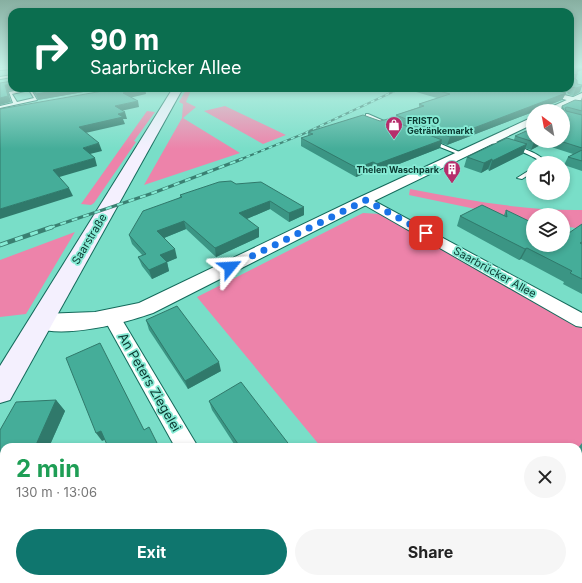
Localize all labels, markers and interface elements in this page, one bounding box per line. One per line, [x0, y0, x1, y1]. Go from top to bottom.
text: 90 m [90, 23, 159, 57]
icon: right [24, 24, 76, 76]
text: Saarbrücker Allee [90, 57, 241, 78]
north arrow [526, 104, 570, 148]
map controls [526, 104, 570, 252]
shop icon: FRISTO Getränkemarkt [384, 115, 404, 140]
place label: FRISTO Getränkemarkt [407, 115, 474, 136]
button: sound [526, 156, 570, 200]
building icon: Thelen Waschpark [442, 159, 462, 184]
place label: Thelen Waschpark [356, 164, 440, 175]
button: layers [526, 208, 570, 252]
street label: Saarstraße [68, 211, 110, 267]
pin [409, 216, 443, 250]
icon: arrive [415, 222, 437, 244]
street label: Saarbrücker Allee [451, 243, 539, 301]
position arrow [209, 246, 251, 288]
street label: An Peters Ziegelei [115, 330, 185, 434]
text: 2 min [16, 454, 80, 483]
button: close [524, 456, 566, 498]
text: 130 m · 13:06 [16, 484, 97, 500]
button: Exit [16, 529, 287, 575]
button: Share [295, 529, 566, 575]

